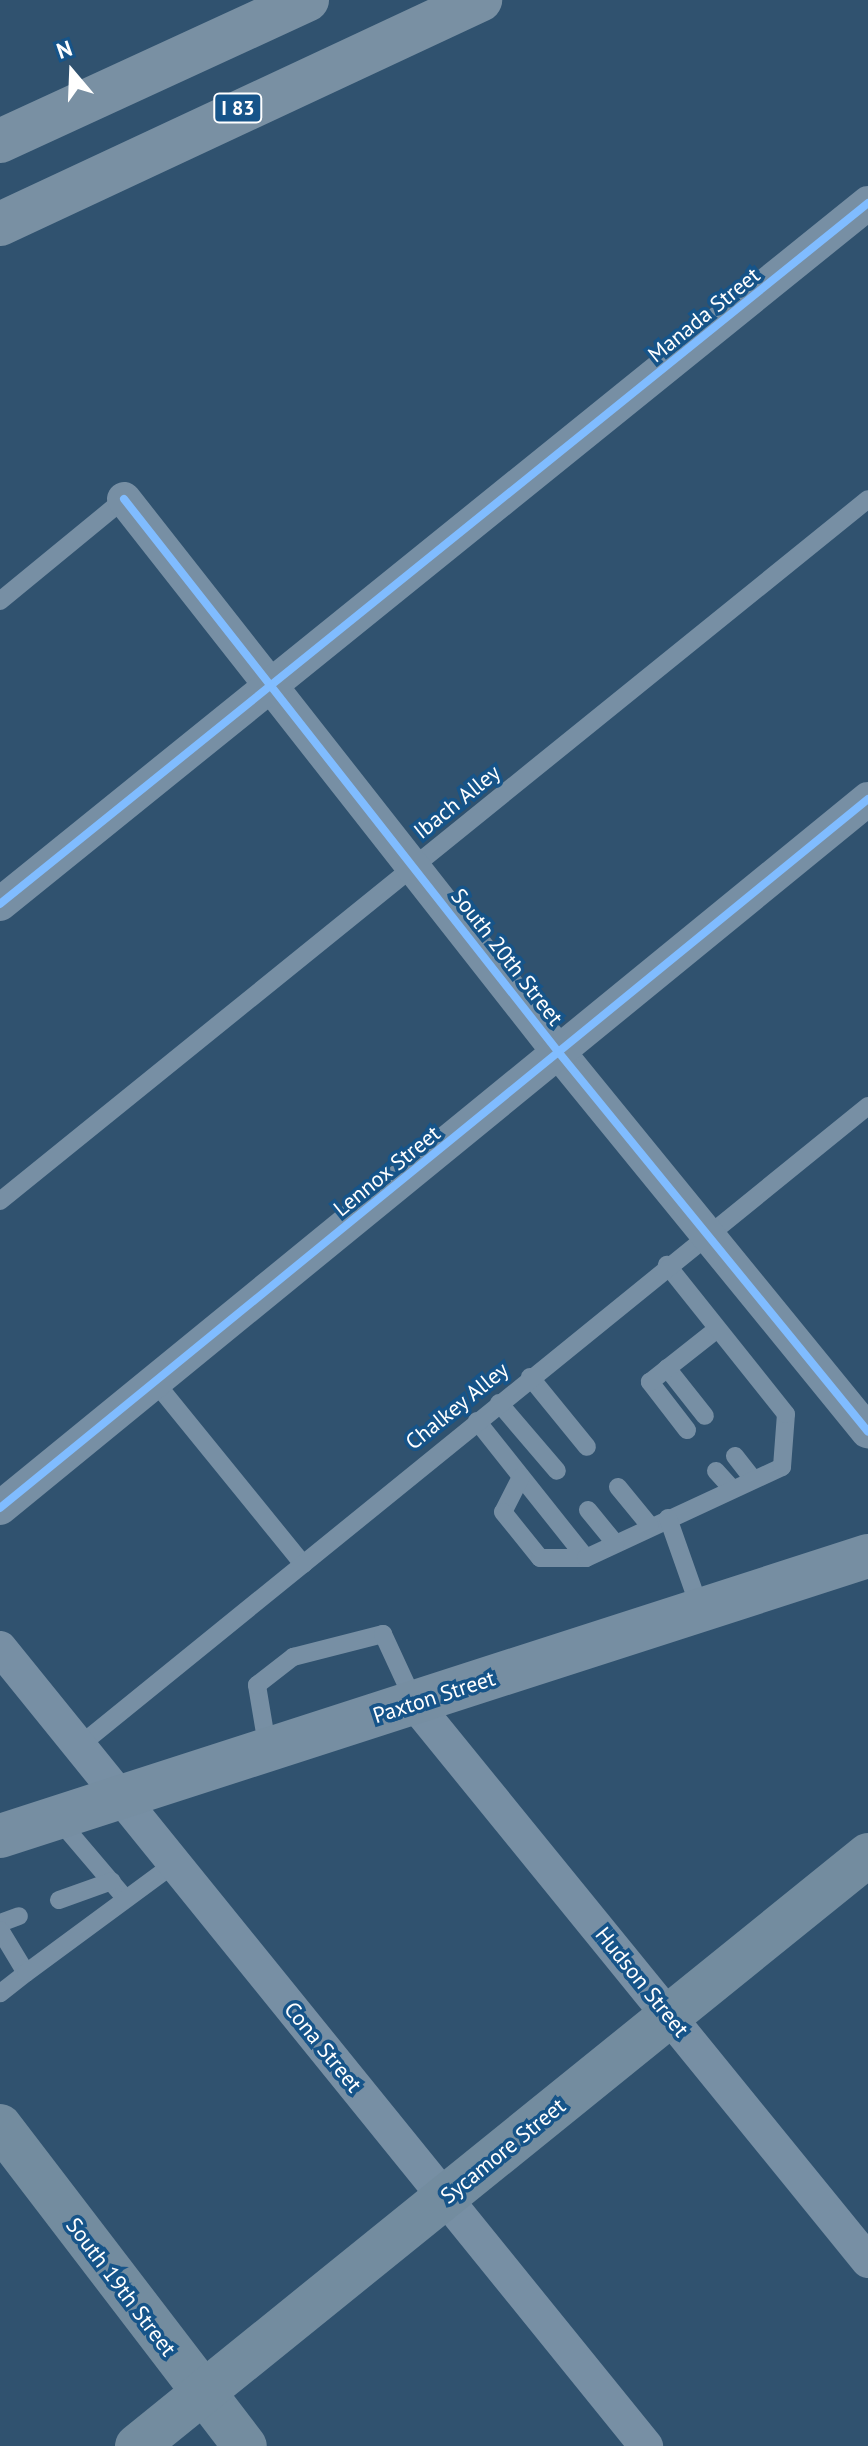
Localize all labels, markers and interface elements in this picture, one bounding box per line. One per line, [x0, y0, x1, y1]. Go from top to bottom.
north arrow [32, 32, 112, 112]
text: N [53, 34, 76, 65]
road number: I 83 [212, 92, 264, 124]
street label: Manada Street [643, 262, 765, 368]
street label: Ibach Alley [408, 759, 506, 845]
street label: South 20th Street [445, 883, 569, 1031]
street label: Lennox Street [328, 1120, 446, 1222]
street label: Chalkey Alley [400, 1356, 514, 1456]
street label: Paxton Street [370, 1665, 498, 1729]
street label: Hudson Street [590, 1922, 694, 2042]
street label: Cona Street [279, 1996, 367, 2098]
street label: Sycamore Street [435, 2093, 571, 2209]
street label: South 19th Street [60, 2213, 182, 2361]

